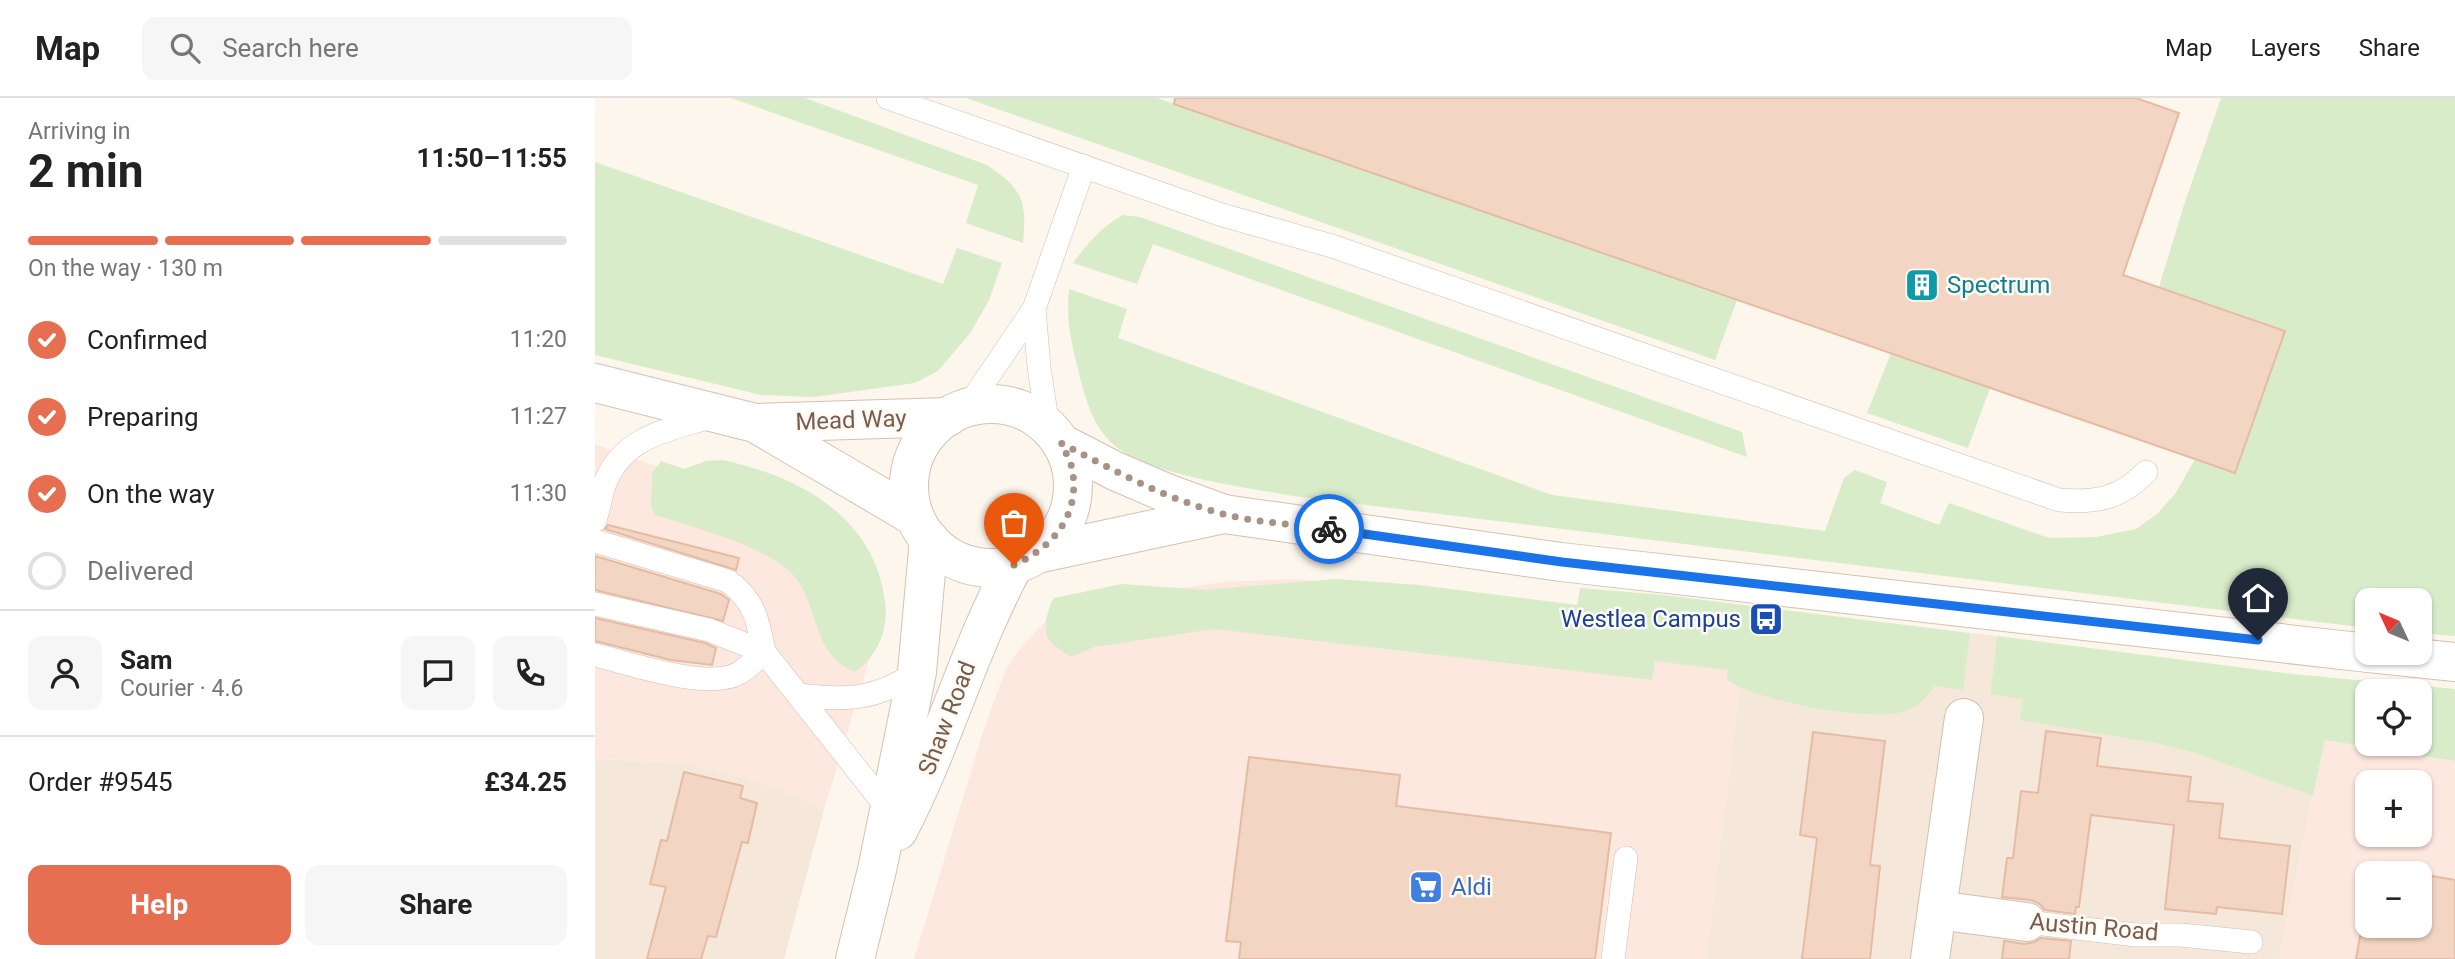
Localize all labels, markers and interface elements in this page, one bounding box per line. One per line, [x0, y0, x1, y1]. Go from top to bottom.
search box [142, 17, 632, 80]
text: Map [35, 29, 100, 68]
icon: search [166, 29, 204, 67]
text: Search here [222, 33, 359, 63]
text: Map [2165, 34, 2213, 62]
text: Layers [2251, 34, 2321, 62]
text: Share [2359, 34, 2420, 62]
text: Arriving in [28, 118, 131, 145]
text: 11:50–11:55 [417, 143, 567, 173]
text: 2 min [28, 144, 144, 198]
text: On the way · 130 m [28, 255, 223, 282]
building icon: Spectrum [1903, 266, 1941, 304]
place label: Spectrum [1947, 271, 2050, 299]
icon: check [28, 321, 66, 359]
text: Confirmed [87, 325, 208, 355]
text: 11:20 [510, 326, 567, 353]
icon: check [28, 398, 66, 436]
text: Preparing [87, 402, 199, 432]
text: 11:27 [510, 403, 567, 430]
street label: Mead Way [795, 404, 908, 436]
icon: check [28, 475, 66, 513]
text: On the way [87, 479, 215, 509]
text: 11:30 [510, 480, 567, 507]
pin [984, 493, 1044, 565]
courier [1294, 494, 1364, 564]
icon: bag [995, 504, 1033, 542]
icon: bike [1310, 510, 1348, 548]
text: Delivered [87, 556, 194, 586]
pin [2228, 568, 2288, 640]
icon: home [2239, 579, 2277, 617]
north arrow [2355, 588, 2433, 665]
map controls [2355, 588, 2432, 938]
bus stop icon: Westlea Campus [1747, 600, 1785, 638]
place label: Westlea Campus [1561, 605, 1741, 633]
button: person [28, 636, 102, 710]
button: chat [401, 636, 475, 710]
button: phone [493, 636, 567, 710]
text: Sam [120, 645, 172, 675]
street label: Shaw Road [913, 657, 981, 779]
text: Courier · 4.6 [120, 675, 243, 702]
button: locate [2355, 679, 2432, 756]
text: Order #9545 [28, 767, 173, 797]
text: £34.25 [484, 767, 567, 797]
button: + [2355, 770, 2432, 847]
button: − [2355, 861, 2432, 938]
button: Help [28, 865, 291, 945]
button: Share [305, 865, 567, 945]
supermarket icon: Aldi [1407, 868, 1445, 906]
place label: Aldi [1451, 873, 1492, 901]
street label: Austin Road [2028, 907, 2160, 947]

